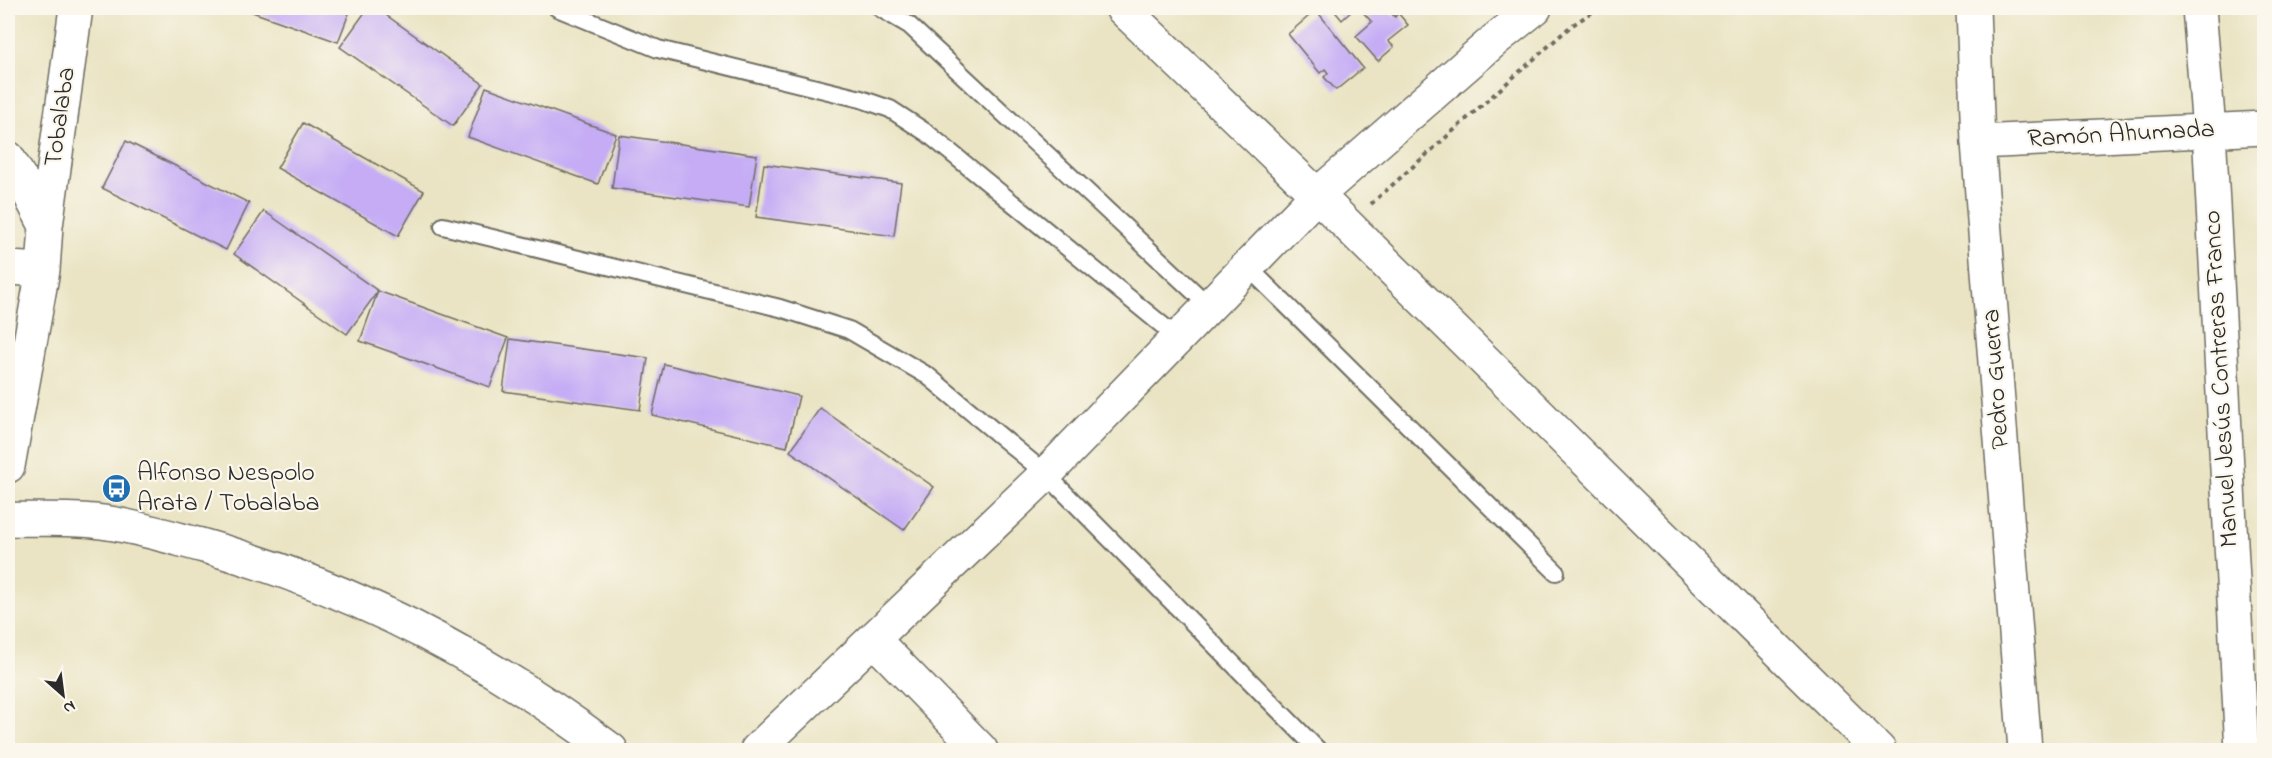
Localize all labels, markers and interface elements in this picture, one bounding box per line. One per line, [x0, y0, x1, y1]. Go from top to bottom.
street label: Tobalaba [35, 65, 87, 169]
street label: Ramón Ahumada [2026, 111, 2216, 159]
street label: Manuel Jesús Contreras Franco [2194, 209, 2250, 549]
street label: Pedro Guerra [1973, 307, 2021, 451]
place label: Alfonso Nespolo Arata / Tobalaba [137, 455, 320, 523]
bus stop icon: Alfonso Nespolo Arata / Tobalaba [100, 473, 132, 505]
north arrow [33, 665, 93, 725]
text: N [59, 693, 80, 720]

